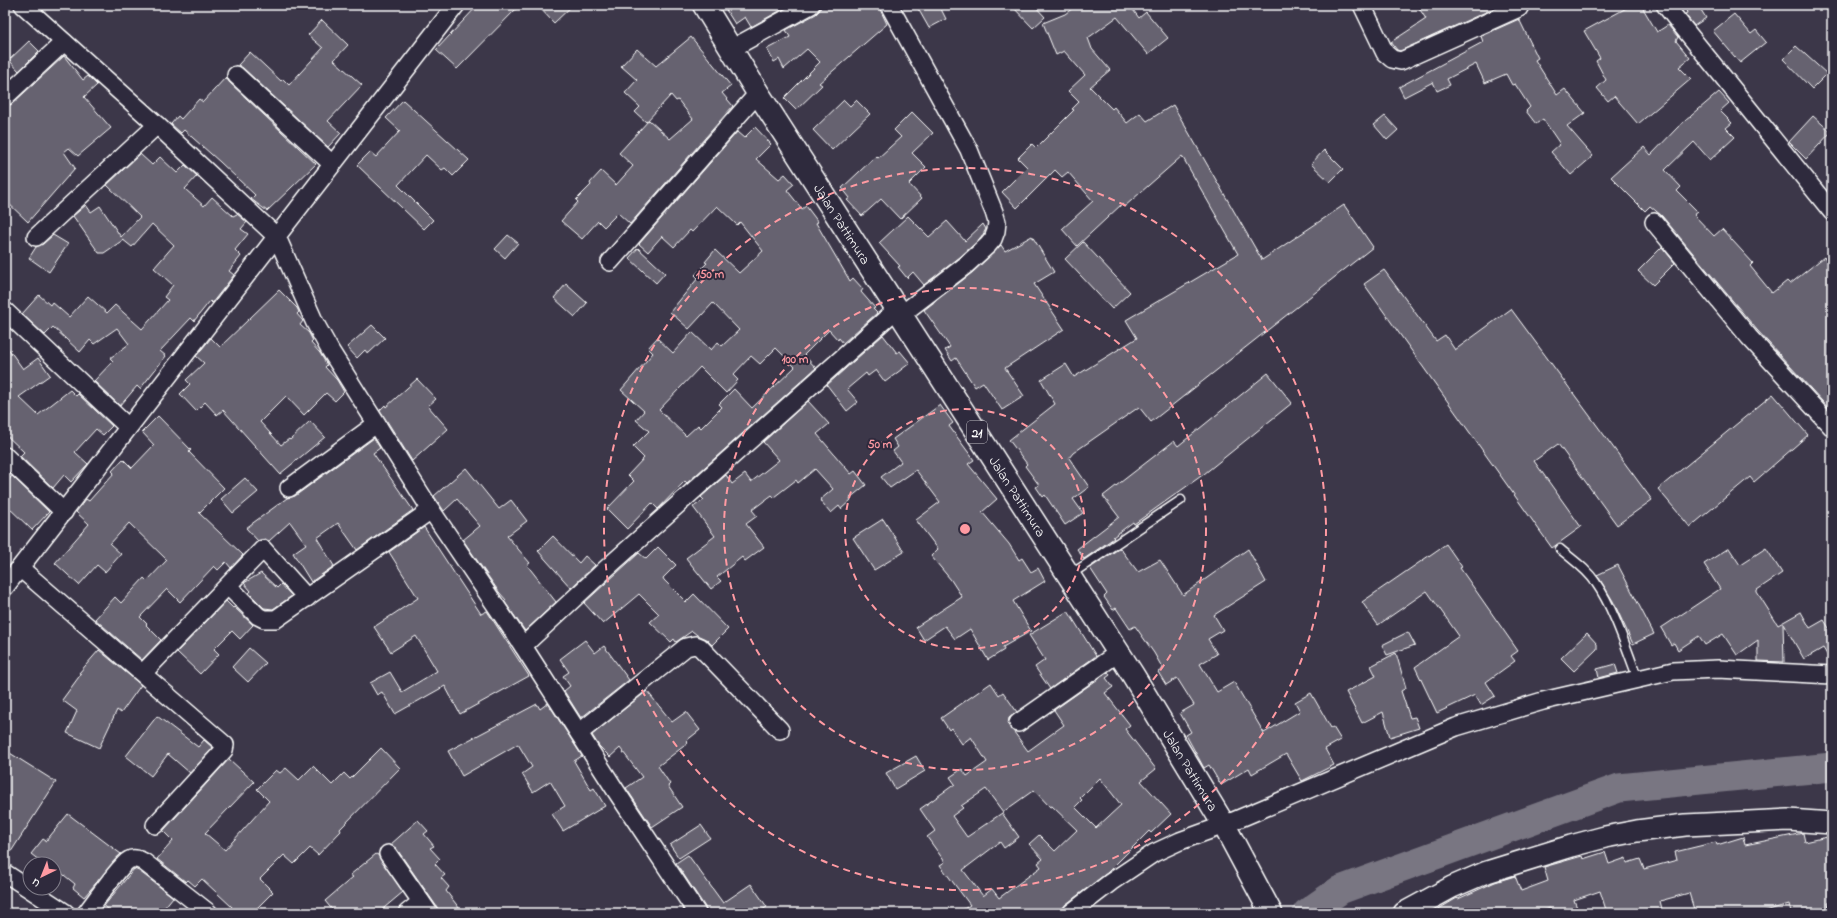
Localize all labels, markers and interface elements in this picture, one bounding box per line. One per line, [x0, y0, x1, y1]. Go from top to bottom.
street label: Jalan Pattimura [807, 180, 875, 269]
text: 150 m [696, 266, 725, 284]
text: 100 m [782, 351, 809, 369]
road number: 21 [967, 421, 987, 443]
text: 50 m [868, 436, 893, 454]
street label: Jalan Pattimura [983, 453, 1050, 542]
centre of rings [958, 522, 972, 536]
street label: Jalan Pattimura [1157, 726, 1222, 816]
north arrow [22, 856, 62, 896]
text: U [28, 874, 44, 891]

